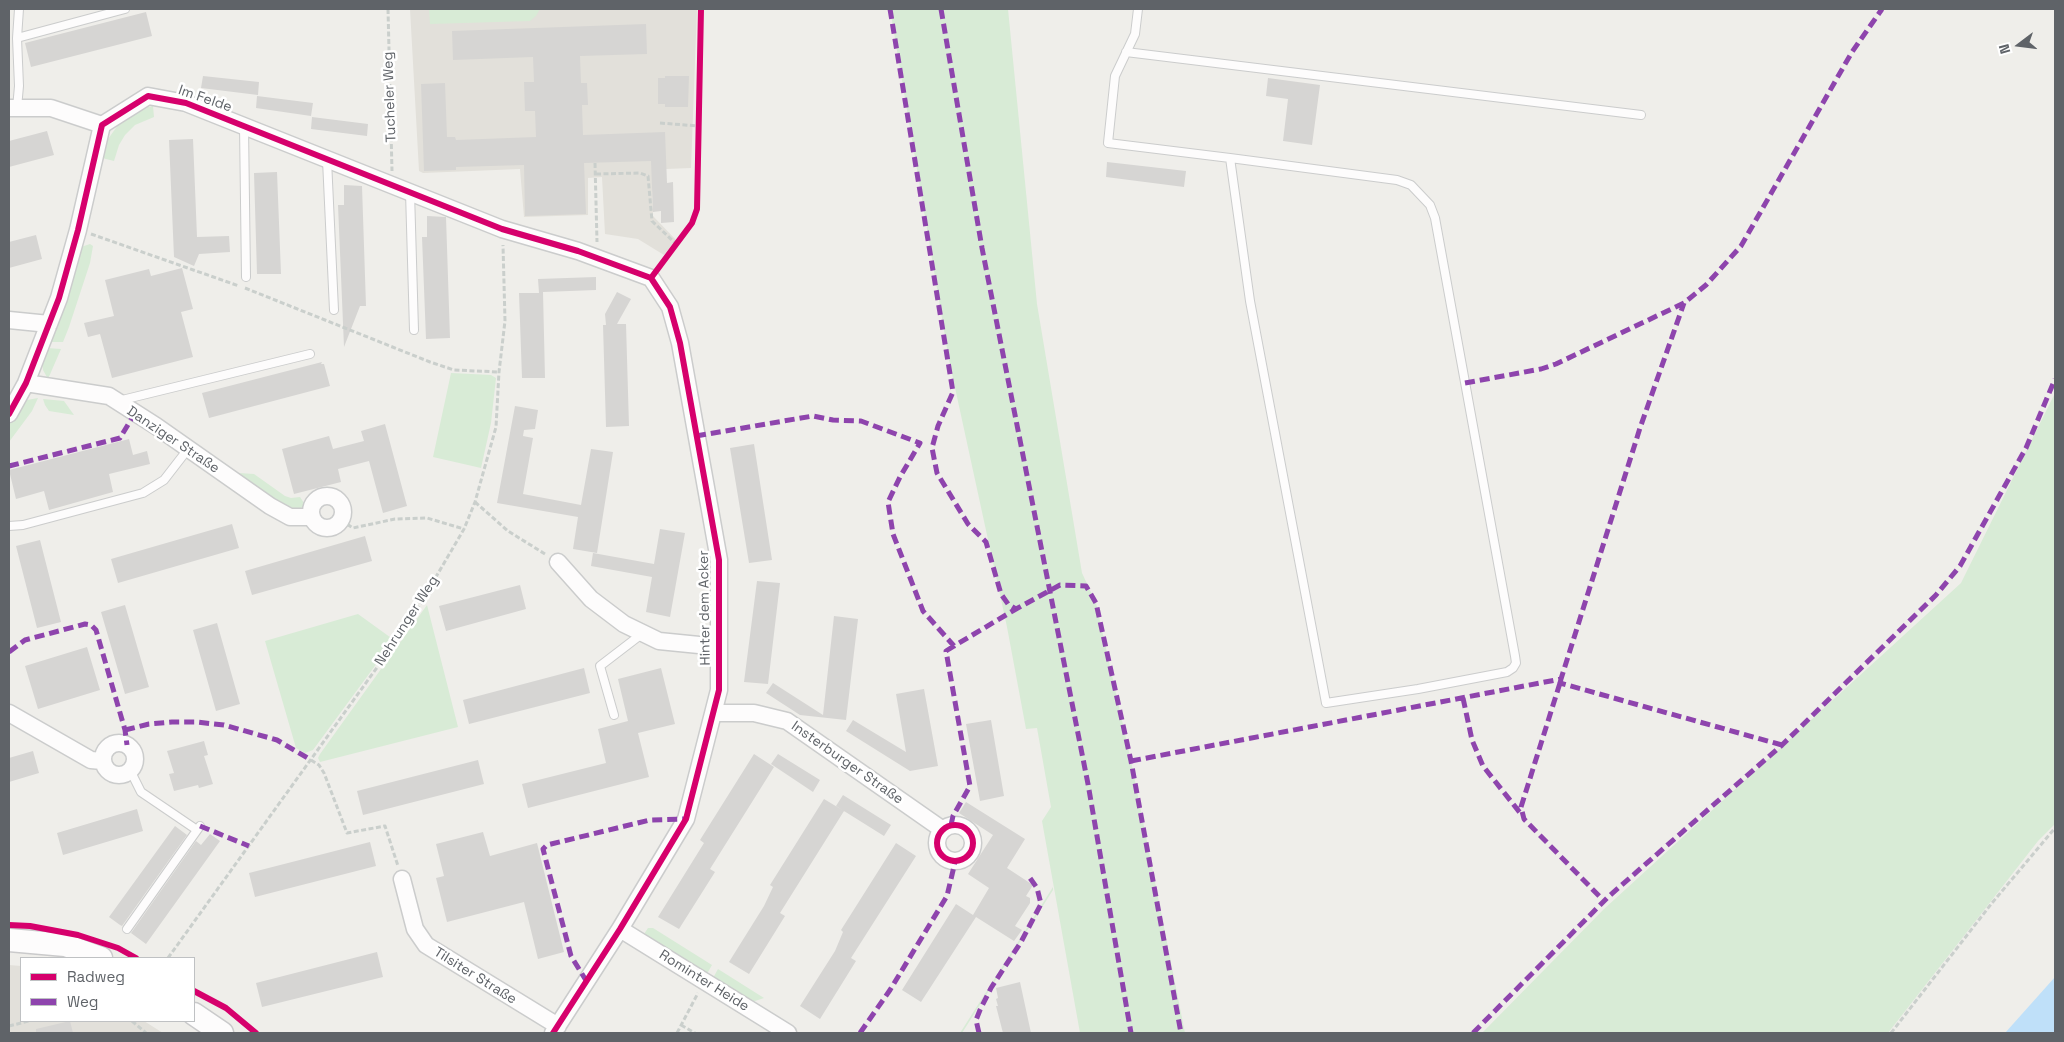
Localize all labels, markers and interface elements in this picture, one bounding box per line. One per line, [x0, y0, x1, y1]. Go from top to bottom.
north arrow [1994, 20, 2044, 70]
text: N [1995, 42, 2014, 56]
street label: Tucheler Weg [380, 51, 400, 143]
street label: Im Felde [176, 82, 234, 116]
street label: Danziger Straße [124, 403, 222, 477]
street label: Hinter dem Acker [696, 550, 714, 666]
street label: Nehrunger Weg [372, 573, 442, 669]
street label: Insterburger Straße [788, 718, 906, 808]
street label: Tilsiter Straße [431, 944, 519, 1008]
street label: Rominter Heide [656, 947, 752, 1015]
legend [20, 957, 195, 1022]
text: Radweg [67, 967, 125, 986]
text: Weg [67, 992, 98, 1011]

